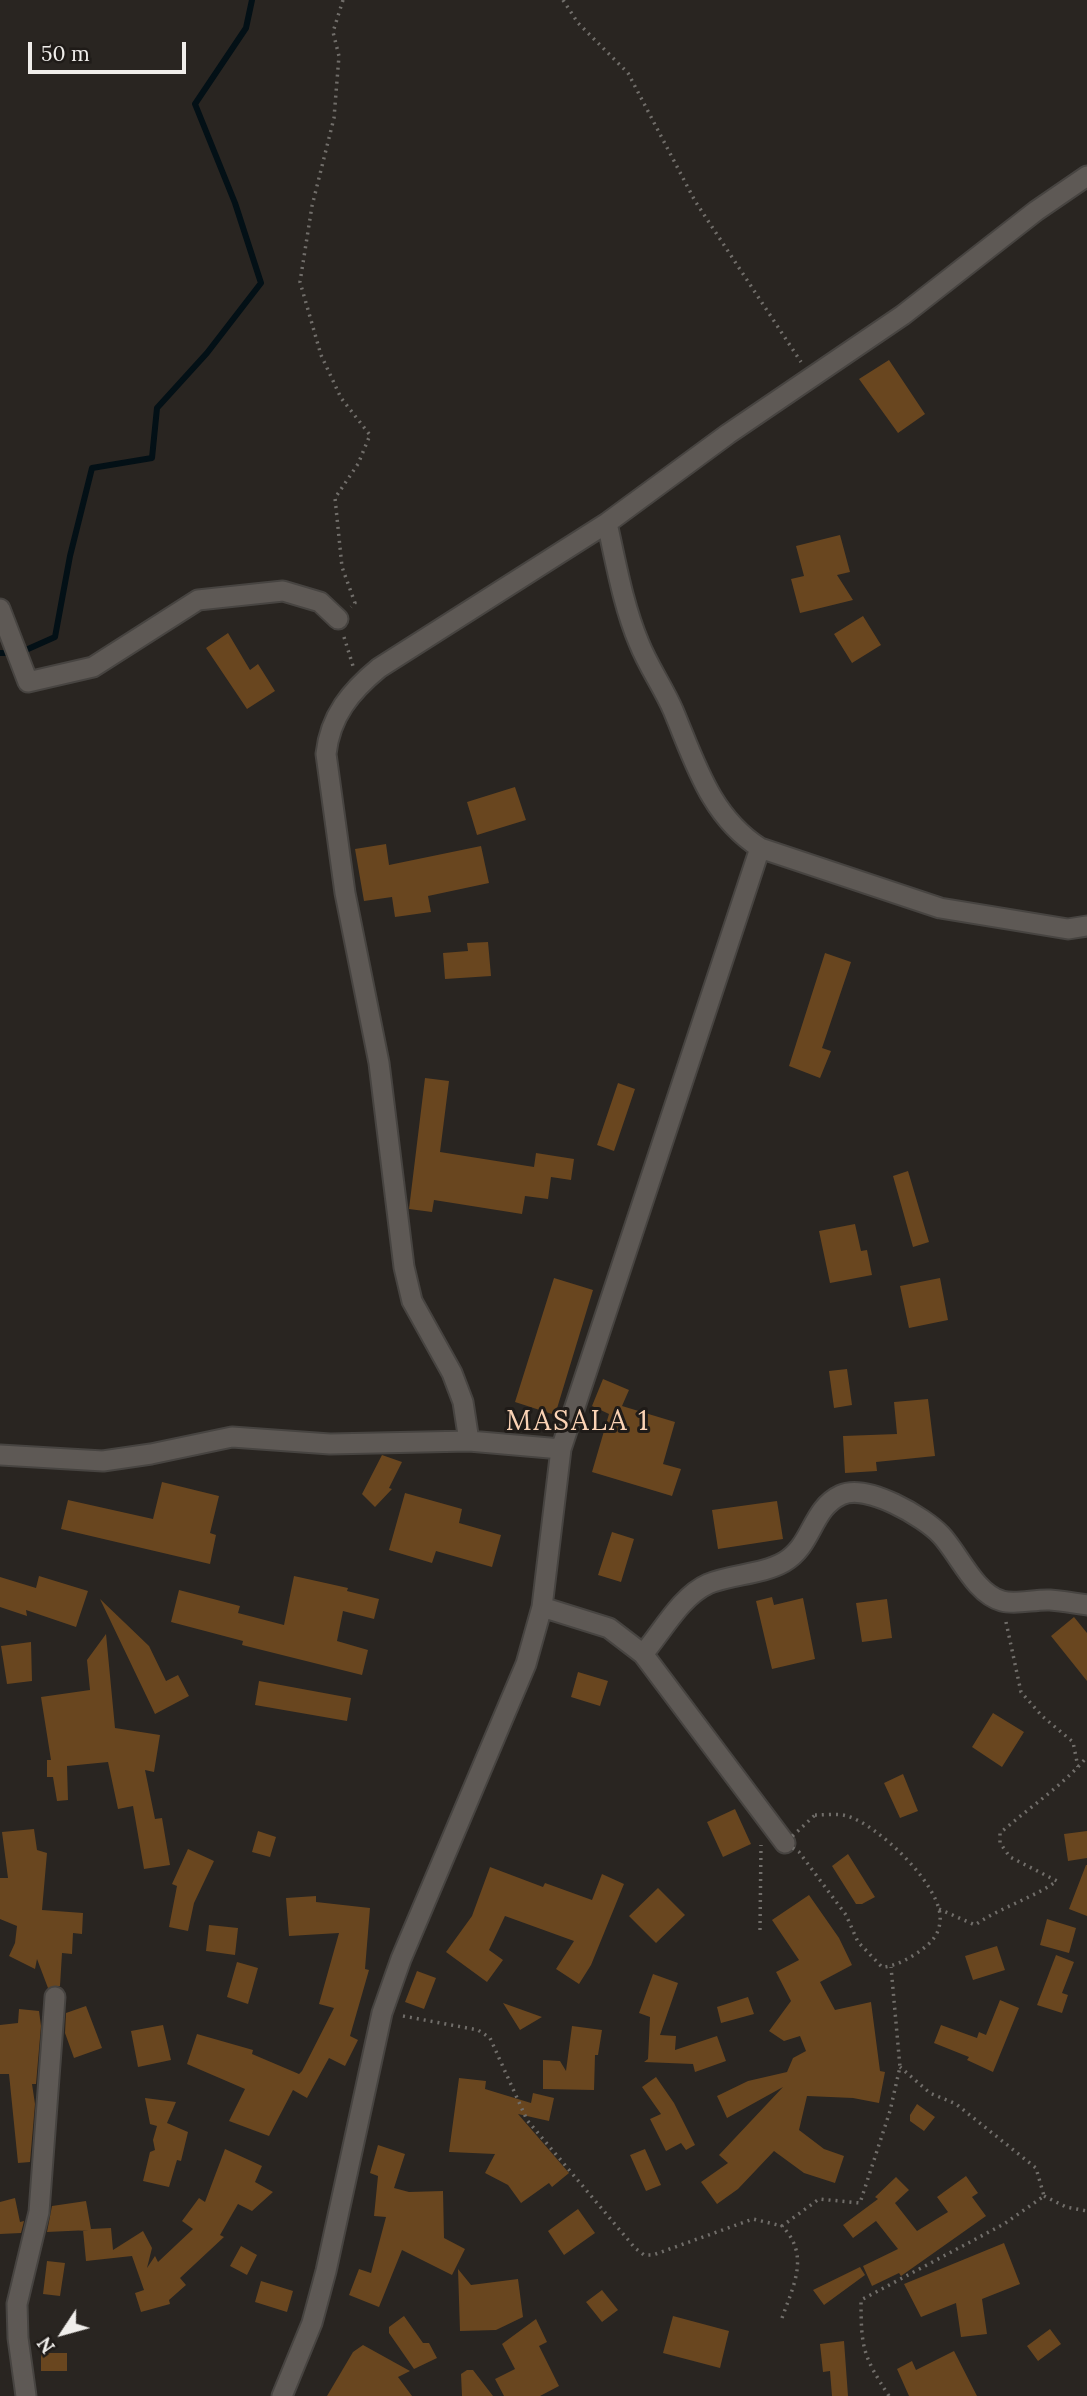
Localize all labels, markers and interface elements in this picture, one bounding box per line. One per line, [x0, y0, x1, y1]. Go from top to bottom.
scale bar [32, 28, 189, 72]
text: 50 m [41, 40, 90, 67]
district label: MASALA 1 [507, 1405, 649, 1439]
north arrow [28, 2298, 98, 2368]
text: N [32, 2332, 60, 2358]

